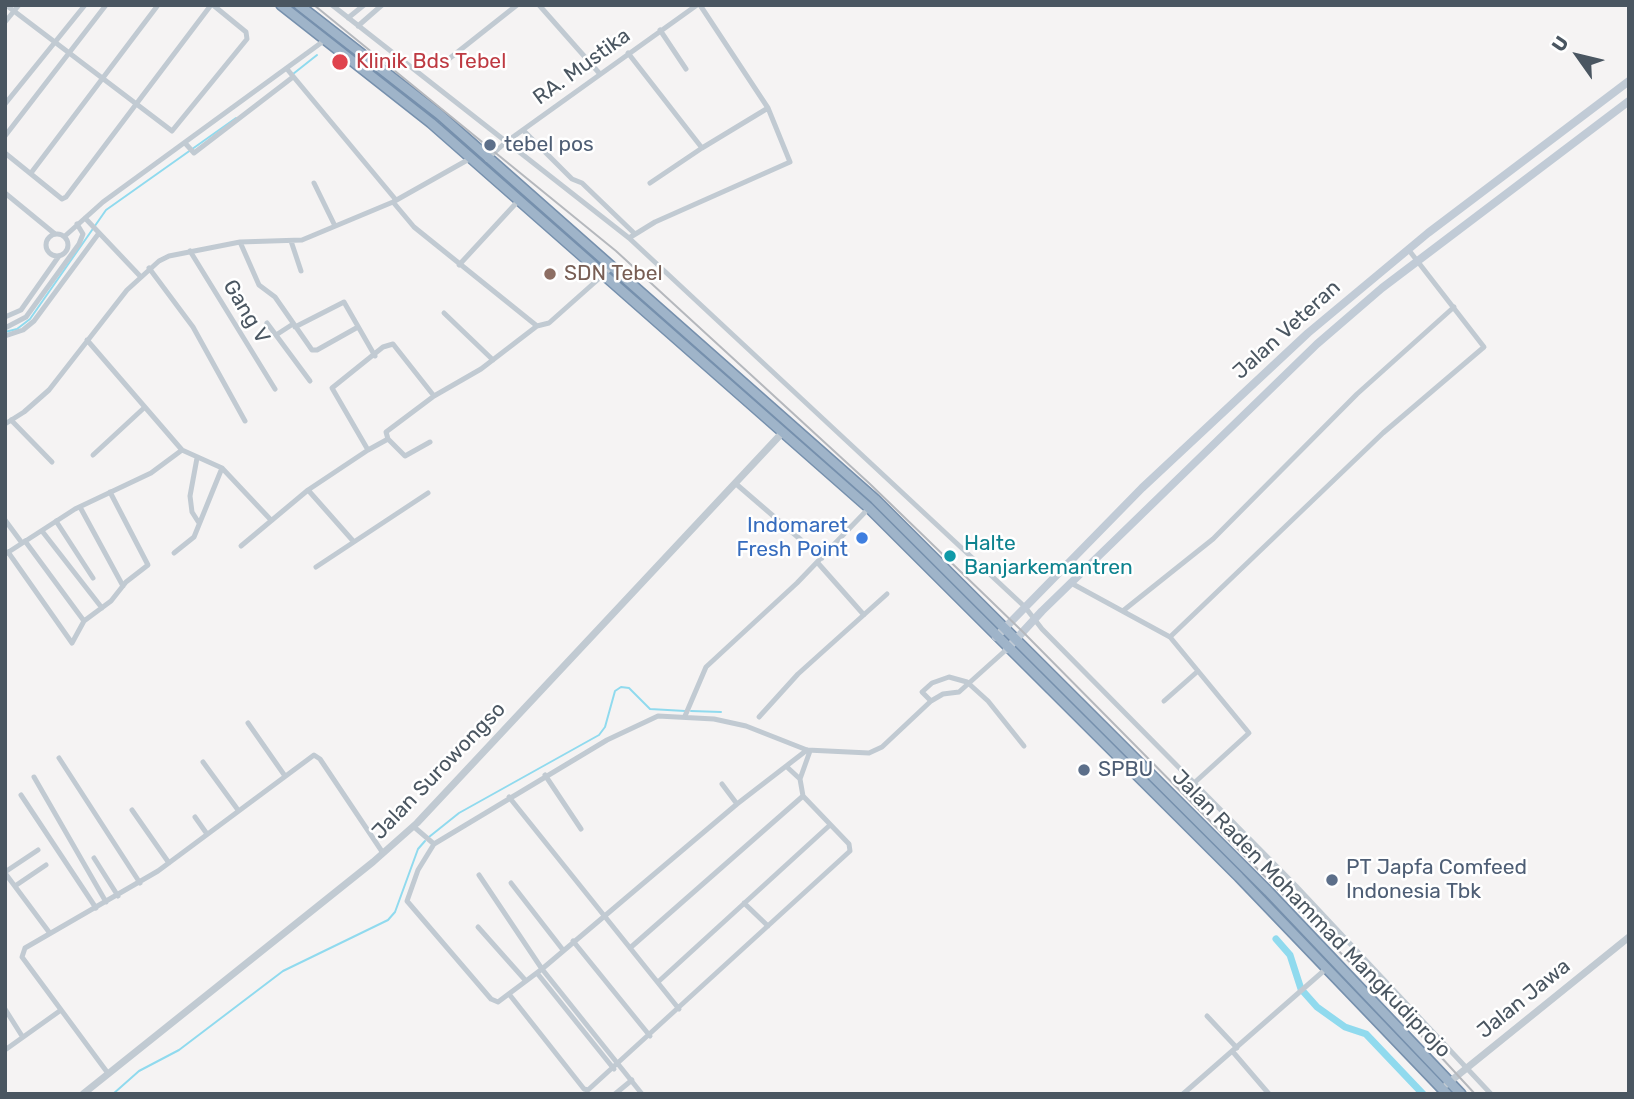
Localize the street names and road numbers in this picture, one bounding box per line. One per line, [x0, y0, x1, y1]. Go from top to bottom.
street label: RA. Mustika [529, 23, 635, 111]
street label: Gang V [217, 275, 275, 349]
street label: Jalan Veteran [1228, 275, 1346, 385]
street label: Jalan Surowongso [367, 697, 511, 845]
street label: Jalan Raden Mohammad Mangkudiprojo [1166, 765, 1456, 1063]
street label: Jalan Jawa [1472, 954, 1576, 1044]

